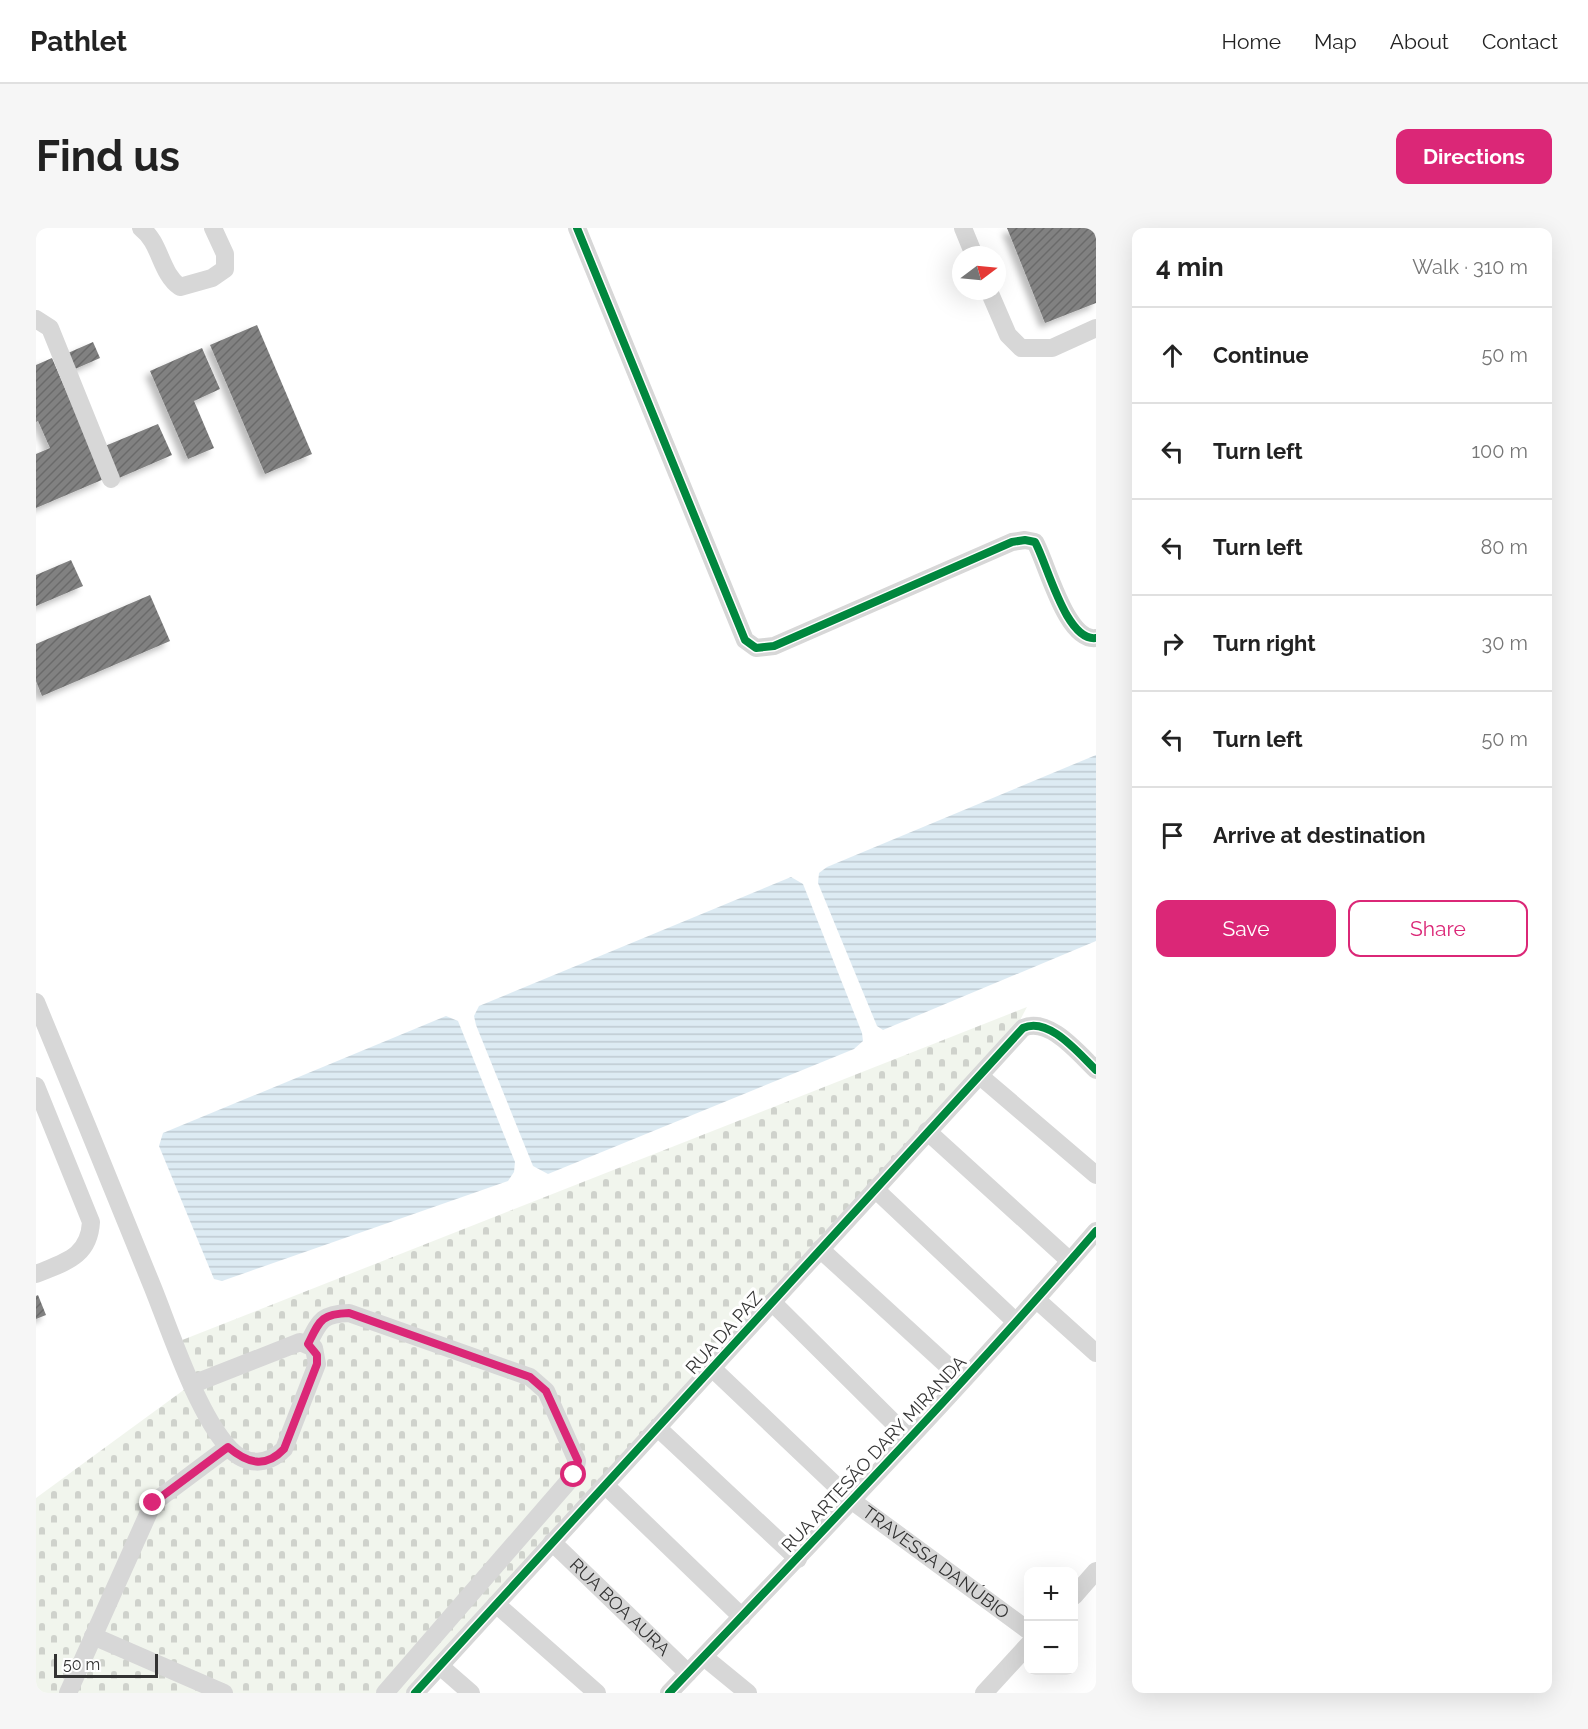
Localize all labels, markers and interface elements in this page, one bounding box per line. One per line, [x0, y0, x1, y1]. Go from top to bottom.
text: Pathlet [30, 25, 127, 58]
text: Home [1222, 29, 1281, 54]
text: Map [1314, 29, 1357, 54]
text: About [1390, 29, 1449, 54]
text: Contact [1482, 29, 1558, 54]
button: Directions [1396, 129, 1552, 184]
text: Find us [36, 132, 180, 181]
north arrow [952, 246, 1006, 300]
text: 4 min [1156, 252, 1224, 282]
text: Walk · 310 m [1412, 255, 1528, 279]
icon: ahead [1156, 339, 1189, 372]
text: Continue [1213, 342, 1309, 368]
text: 50 m [1481, 343, 1528, 367]
icon: left [1156, 435, 1189, 468]
text: Turn left [1213, 438, 1303, 464]
text: 100 m [1471, 439, 1528, 463]
icon: left [1156, 531, 1189, 564]
text: Turn left [1213, 534, 1303, 560]
text: 80 m [1480, 535, 1528, 559]
icon: right [1156, 627, 1189, 660]
text: Turn right [1213, 630, 1316, 656]
text: 30 m [1482, 631, 1528, 655]
icon: left [1156, 723, 1189, 756]
text: Turn left [1213, 726, 1303, 752]
text: 50 m [1481, 727, 1528, 751]
icon: arrive [1156, 819, 1189, 852]
text: Arrive at destination [1213, 822, 1426, 848]
button: Save [1156, 900, 1336, 957]
button: Share [1348, 900, 1528, 957]
street label: RUA DA PAZ [681, 1287, 766, 1378]
street label: RUA ARTESÃO DARY MIRANDA [777, 1351, 970, 1556]
route start [560, 1461, 586, 1487]
route end [139, 1489, 165, 1515]
street label: TRAVESSA DANÚBIO [859, 1501, 1014, 1623]
street label: RUA BOA AURA [566, 1554, 674, 1660]
map controls [1024, 1567, 1078, 1675]
button: + [1024, 1567, 1078, 1621]
button: − [1024, 1621, 1078, 1675]
scale bar [54, 1651, 158, 1678]
text: 50 m [63, 1655, 100, 1674]

